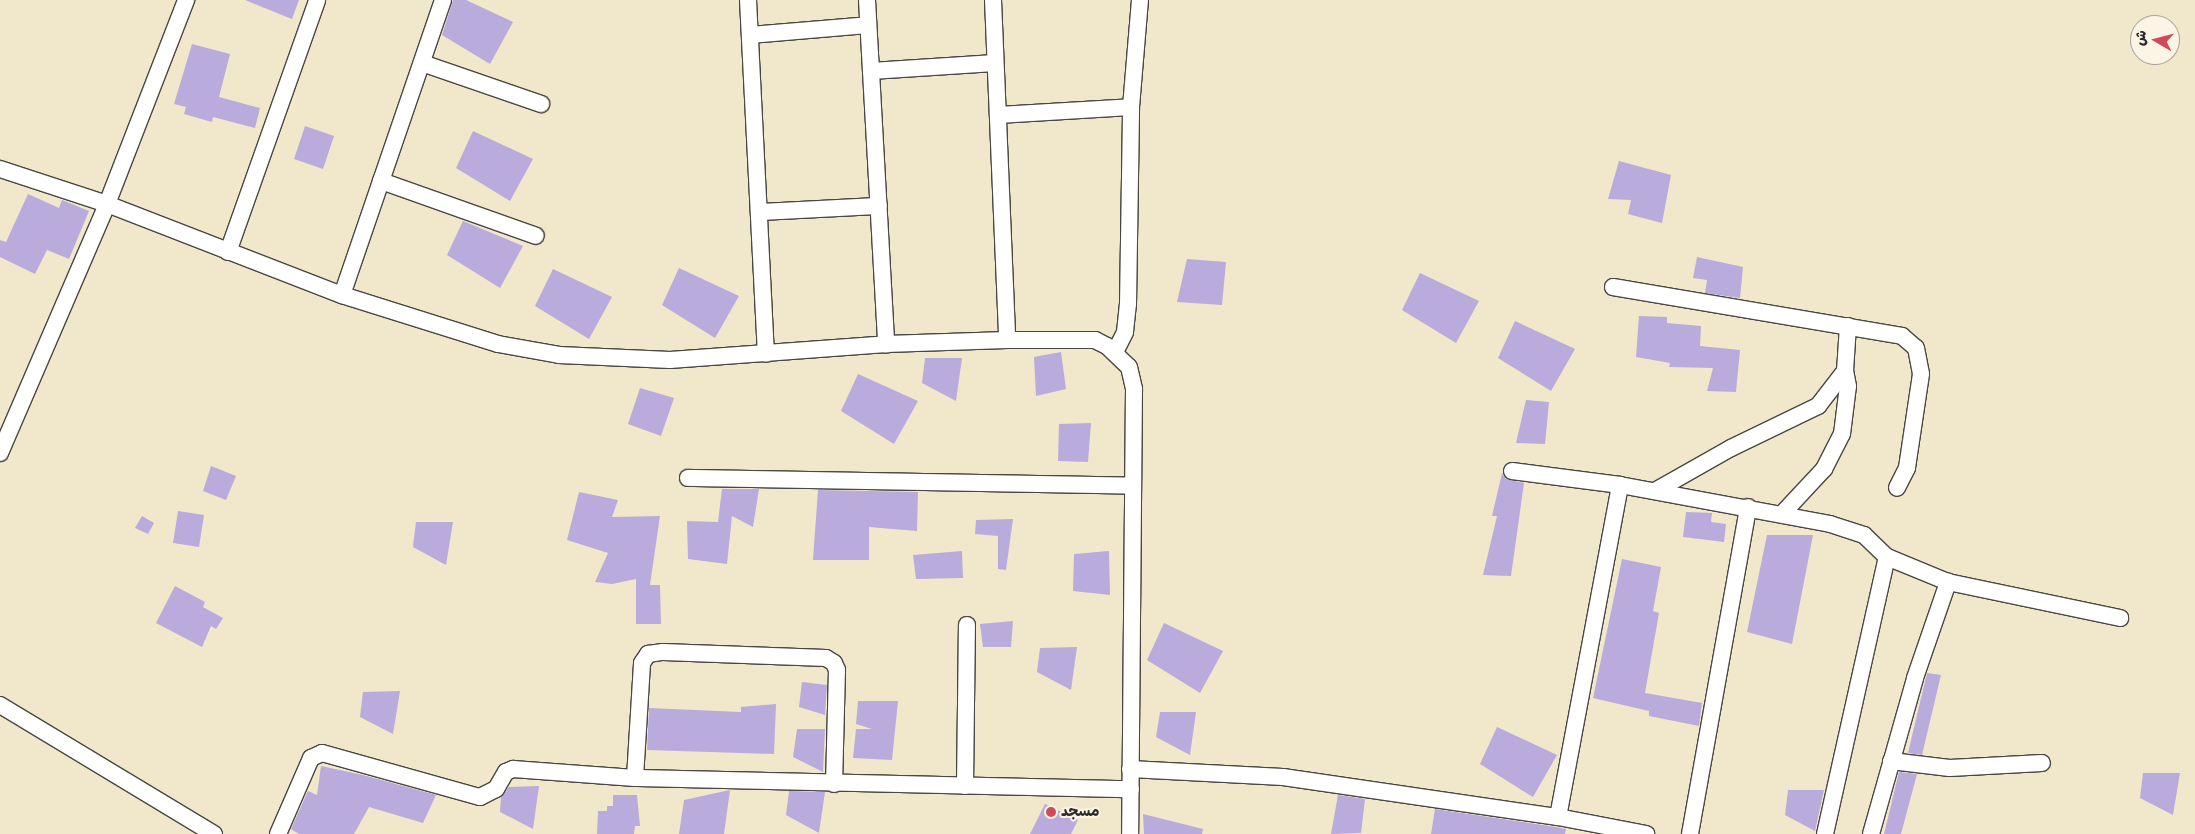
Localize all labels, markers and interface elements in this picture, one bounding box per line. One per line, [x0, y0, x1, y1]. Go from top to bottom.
north arrow [2130, 15, 2180, 65]
text: ش [2131, 29, 2150, 47]
place label: مسجد [1061, 803, 1099, 821]
marker: مسجد [1045, 806, 1057, 818]

